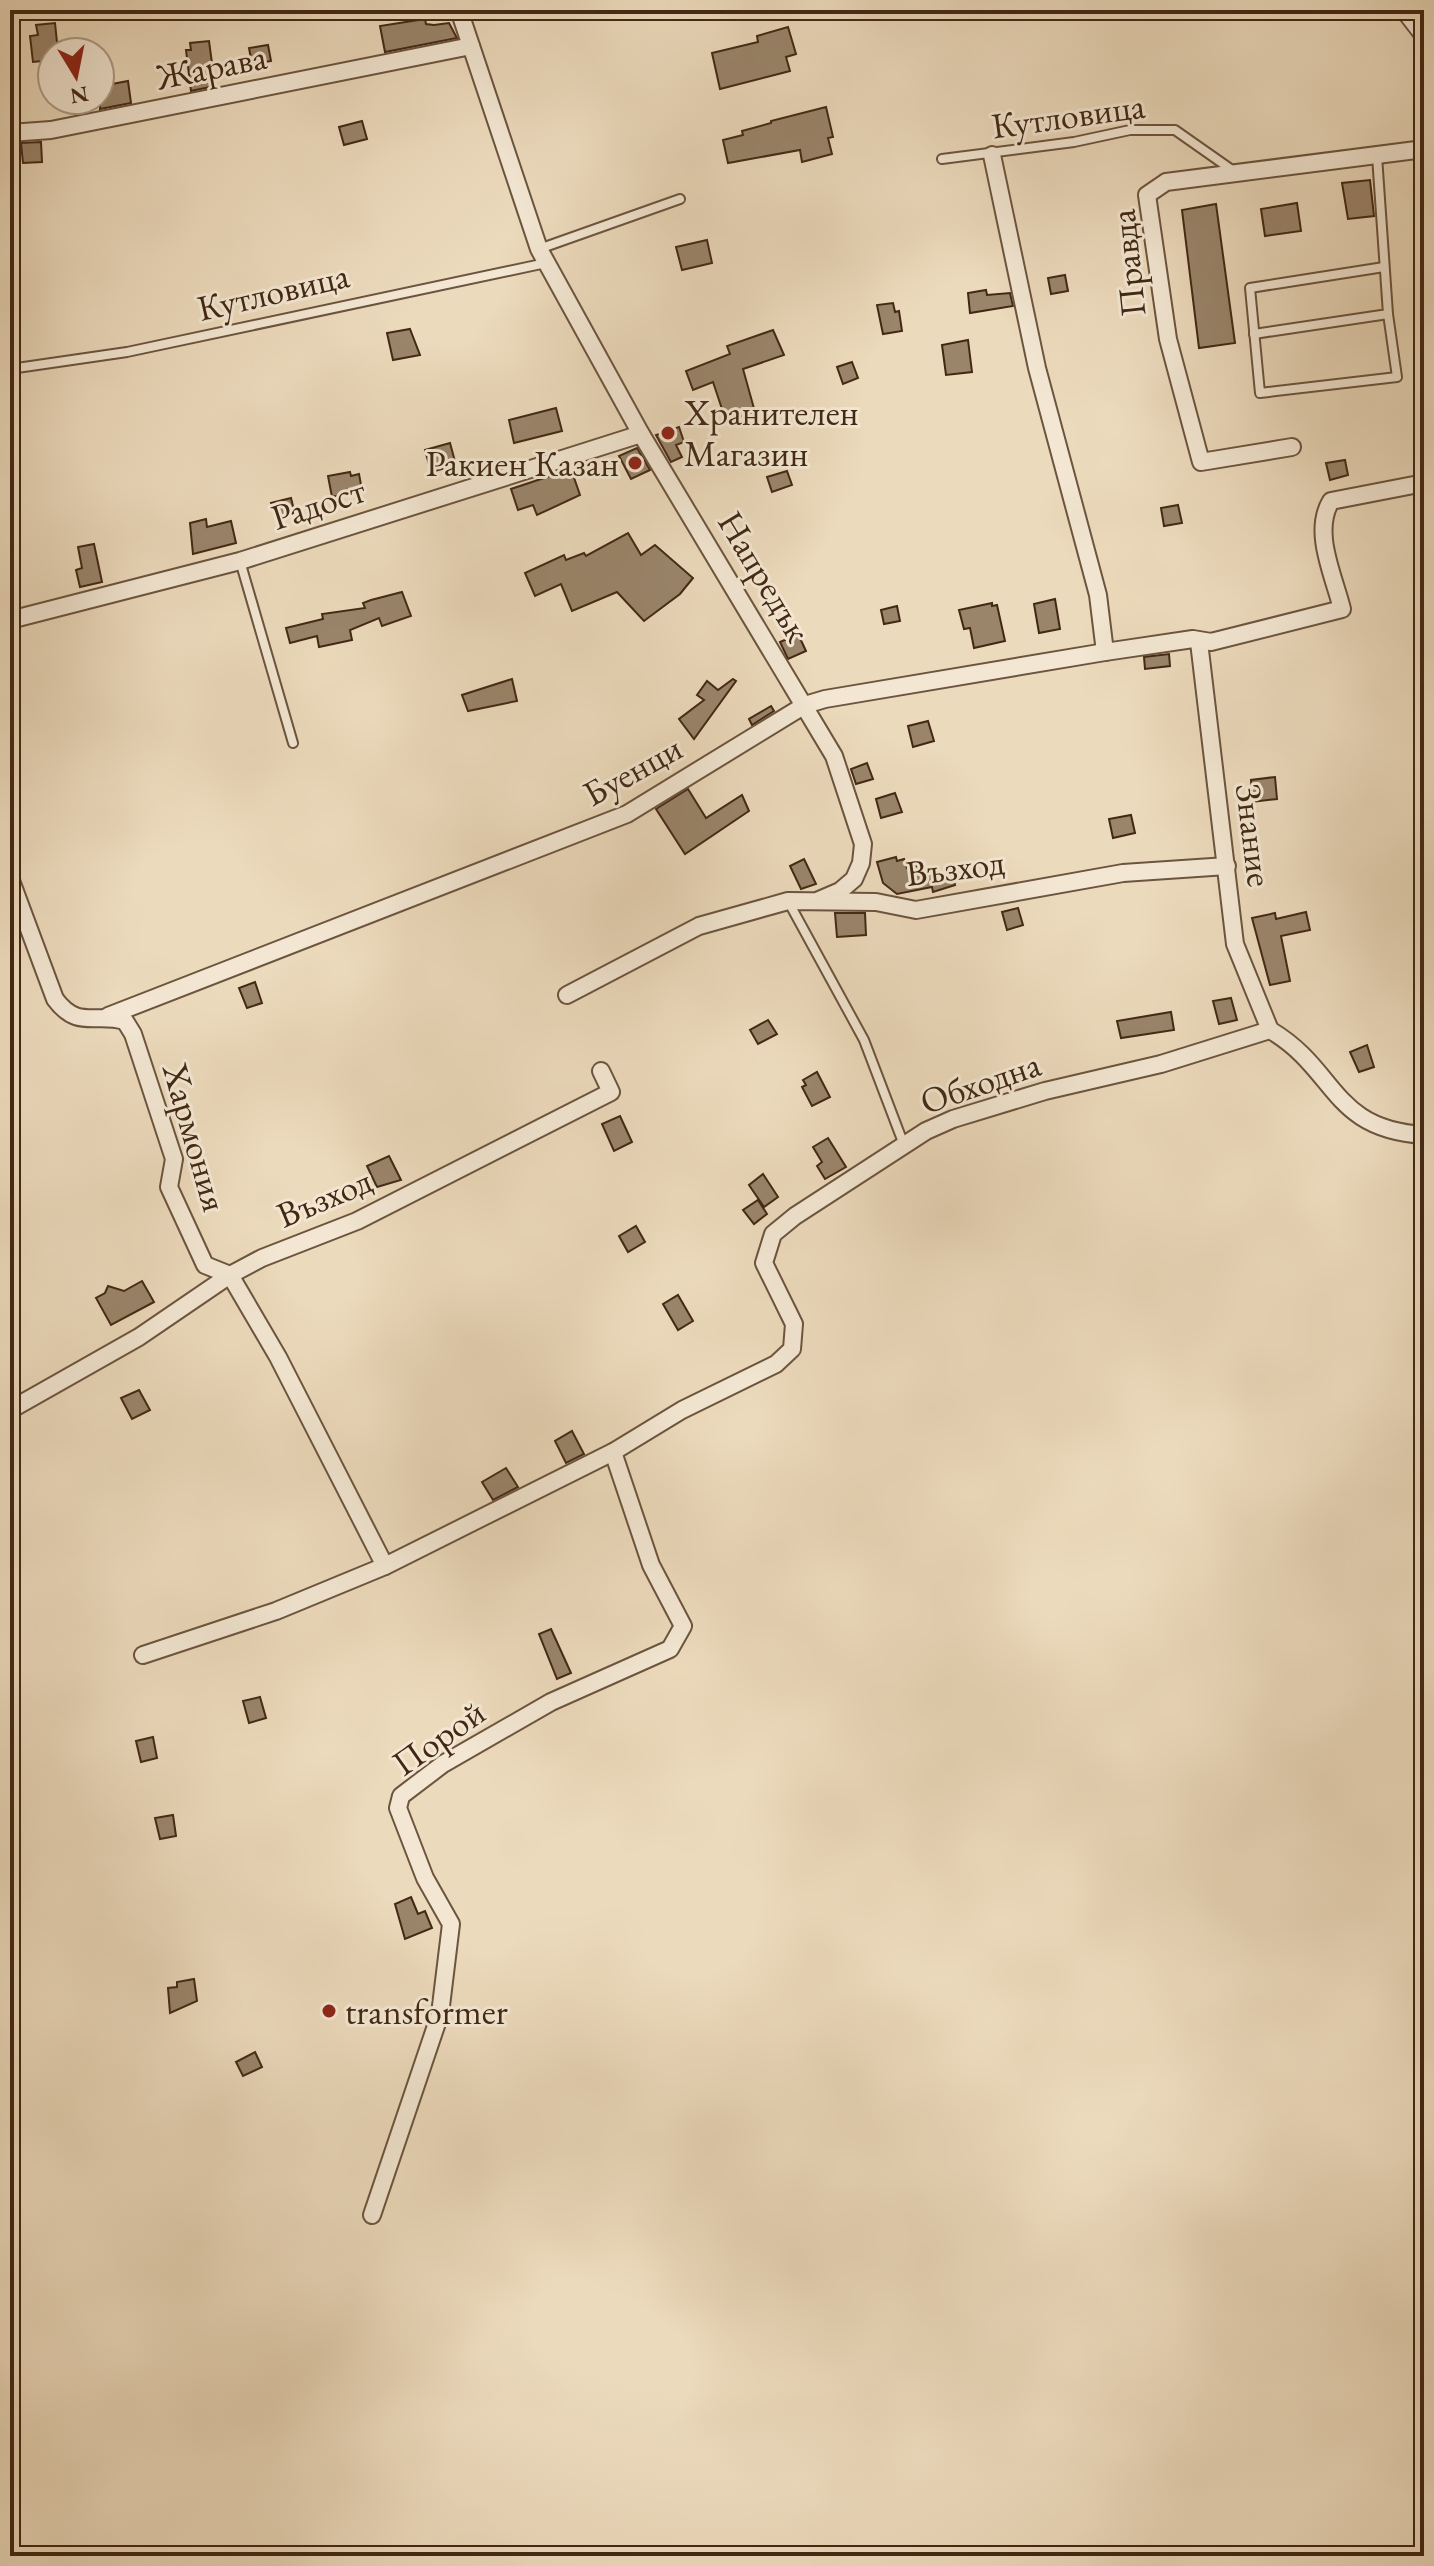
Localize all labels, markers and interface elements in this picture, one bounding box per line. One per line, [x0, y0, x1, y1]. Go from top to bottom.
street label: Жарава [151, 33, 271, 100]
north arrow [36, 36, 116, 116]
text: N [68, 79, 91, 111]
street label: Кутловица [988, 81, 1148, 150]
street label: Правда [1098, 206, 1156, 319]
street label: Кутловица [193, 251, 354, 332]
place label: Хранителен Магазин [683, 389, 858, 477]
marker: Хранителен Магазин [659, 424, 677, 442]
place label: Ракиен Казан [426, 440, 619, 487]
marker: Ракиен Казан [626, 454, 644, 472]
street label: Радост [265, 466, 371, 541]
street label: Напредък [707, 502, 822, 650]
street label: Буенци [574, 724, 690, 817]
street label: Знание [1225, 781, 1284, 889]
street label: Възход [903, 838, 1007, 897]
street label: Обходна [914, 1040, 1047, 1125]
street label: Хармония [152, 1056, 239, 1217]
street label: Възход [270, 1157, 379, 1238]
street label: Порой [383, 1689, 494, 1786]
place label: transformer [345, 1988, 508, 2035]
marker: transformer [320, 2002, 338, 2020]

